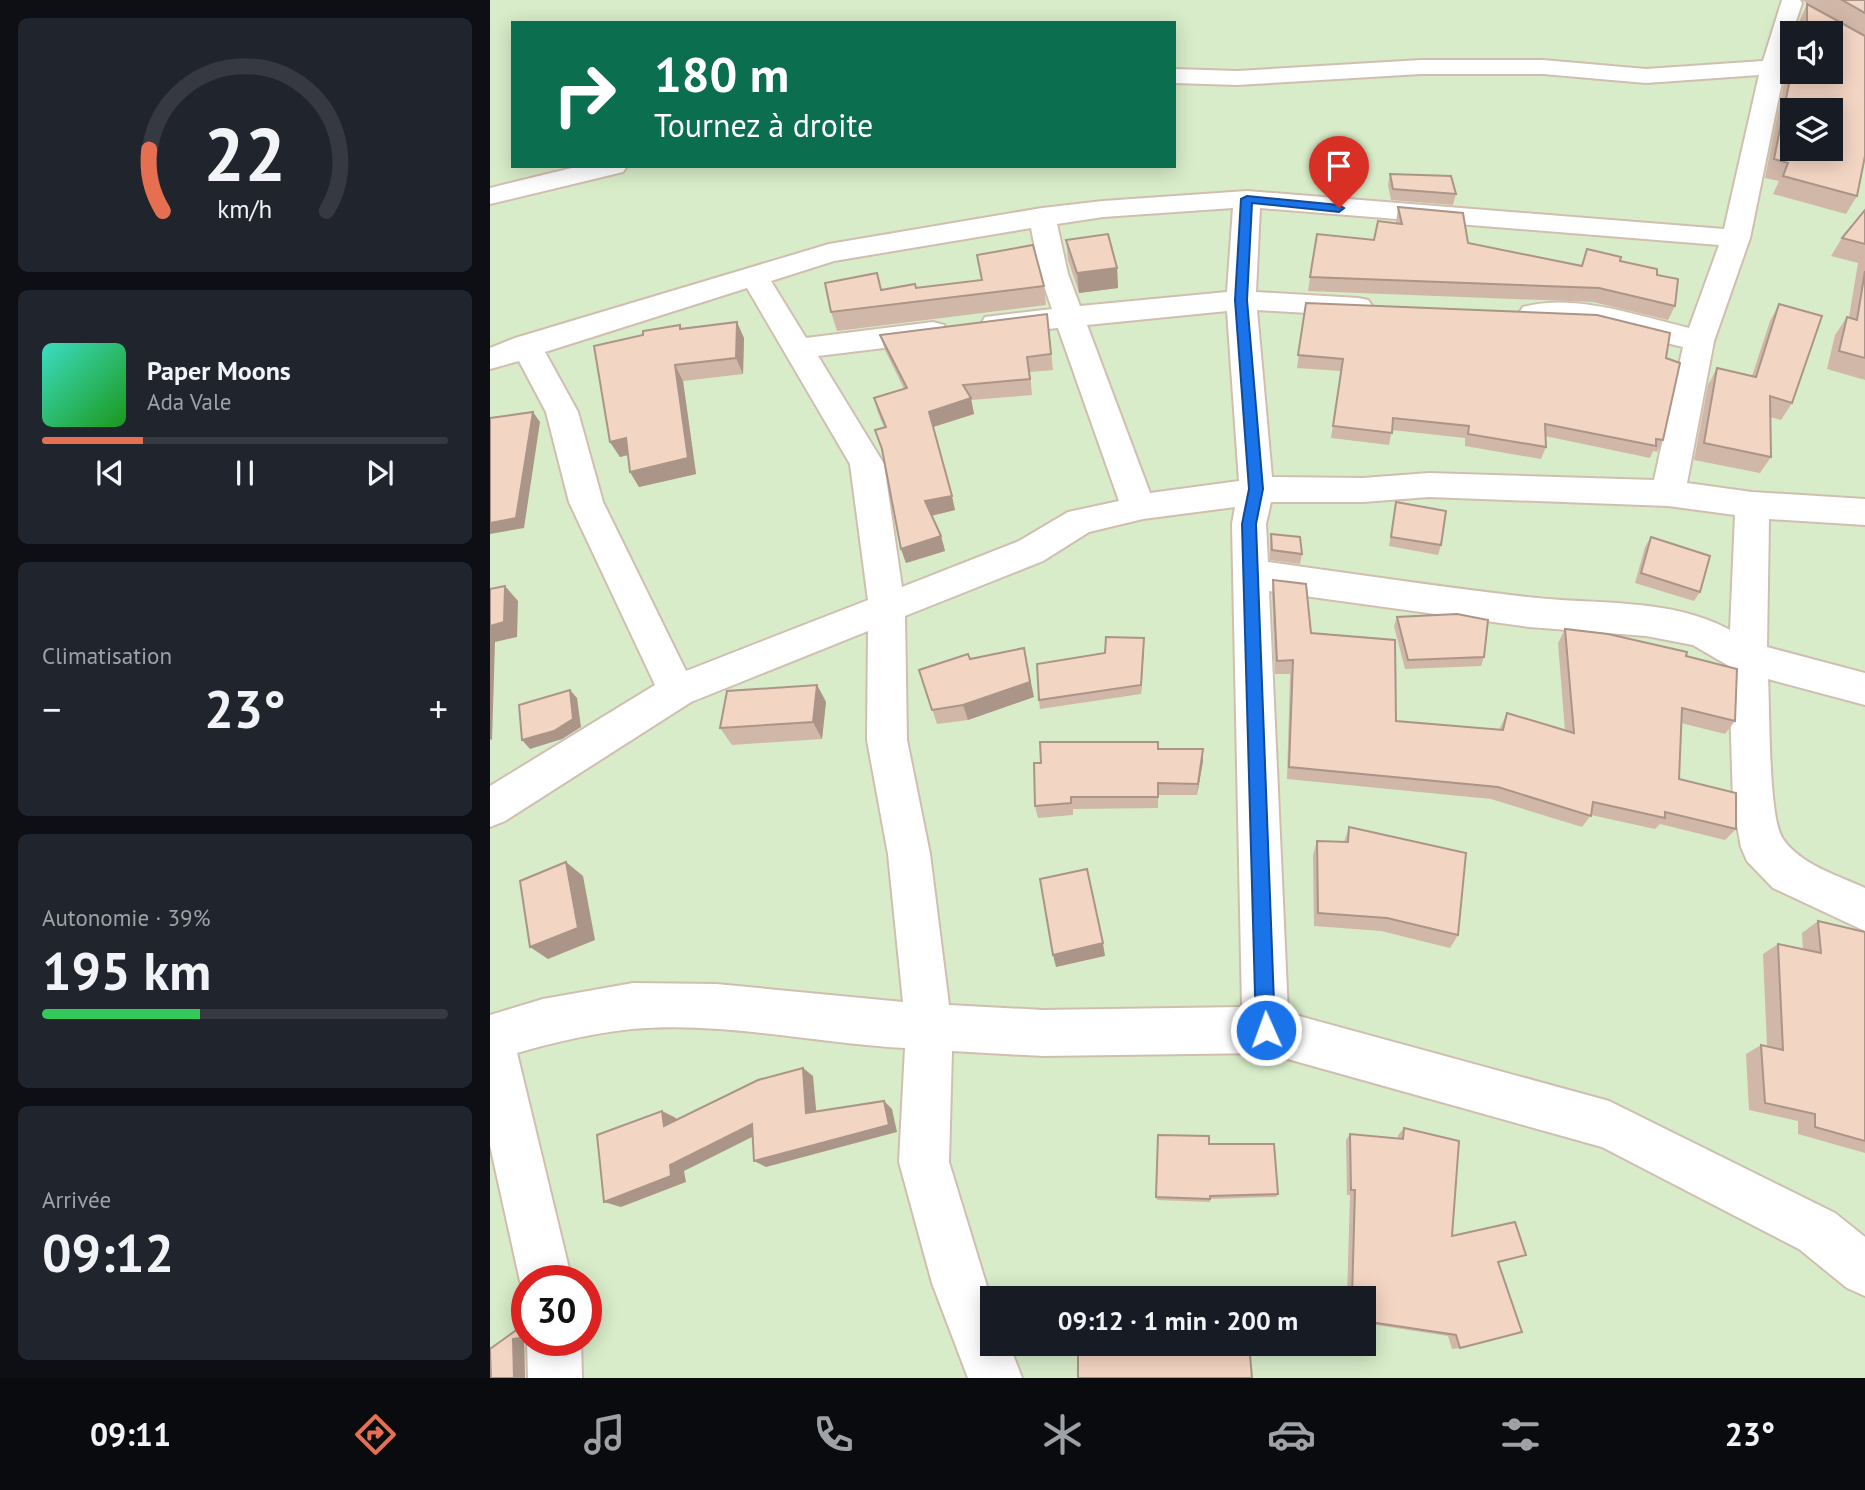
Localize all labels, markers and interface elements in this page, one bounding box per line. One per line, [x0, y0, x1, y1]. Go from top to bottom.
map controls [1780, 21, 1843, 161]
button: sound [1780, 21, 1843, 84]
text: 180 m [654, 42, 789, 106]
icon: right [539, 49, 630, 140]
button: layers [1780, 98, 1843, 161]
text: Tournez à droite [654, 104, 873, 146]
text: 22 [204, 107, 286, 201]
pin [1309, 136, 1369, 208]
icon: arrive [1320, 147, 1358, 185]
text: km/h [218, 193, 272, 225]
text: Paper Moons [147, 354, 291, 387]
text: Ada Vale [147, 387, 231, 416]
icon: previous [91, 454, 129, 492]
icon: pause [226, 454, 264, 492]
icon: next [361, 454, 399, 492]
text: Climatisation [42, 641, 172, 670]
text: 23° [204, 675, 286, 742]
text: − [42, 684, 61, 733]
text: + [429, 684, 448, 733]
text: Autonomie · 39% [42, 903, 210, 932]
text: 195 km [42, 937, 211, 1004]
position arrow [1229, 993, 1303, 1067]
text: Arrivée [42, 1185, 111, 1214]
text: 09:12 [42, 1219, 174, 1286]
speed limit sign: 30 [511, 1265, 602, 1356]
text: 09:12 · 1 min · 200 m [1058, 1304, 1298, 1337]
icon: directions [351, 1410, 400, 1459]
icon: music [580, 1410, 629, 1459]
icon: phone [809, 1410, 858, 1459]
icon: climate [1038, 1410, 1087, 1459]
icon: car [1267, 1410, 1316, 1459]
icon: filters [1496, 1410, 1545, 1459]
text: 09:11 [90, 1413, 171, 1455]
text: 23° [1725, 1413, 1775, 1455]

